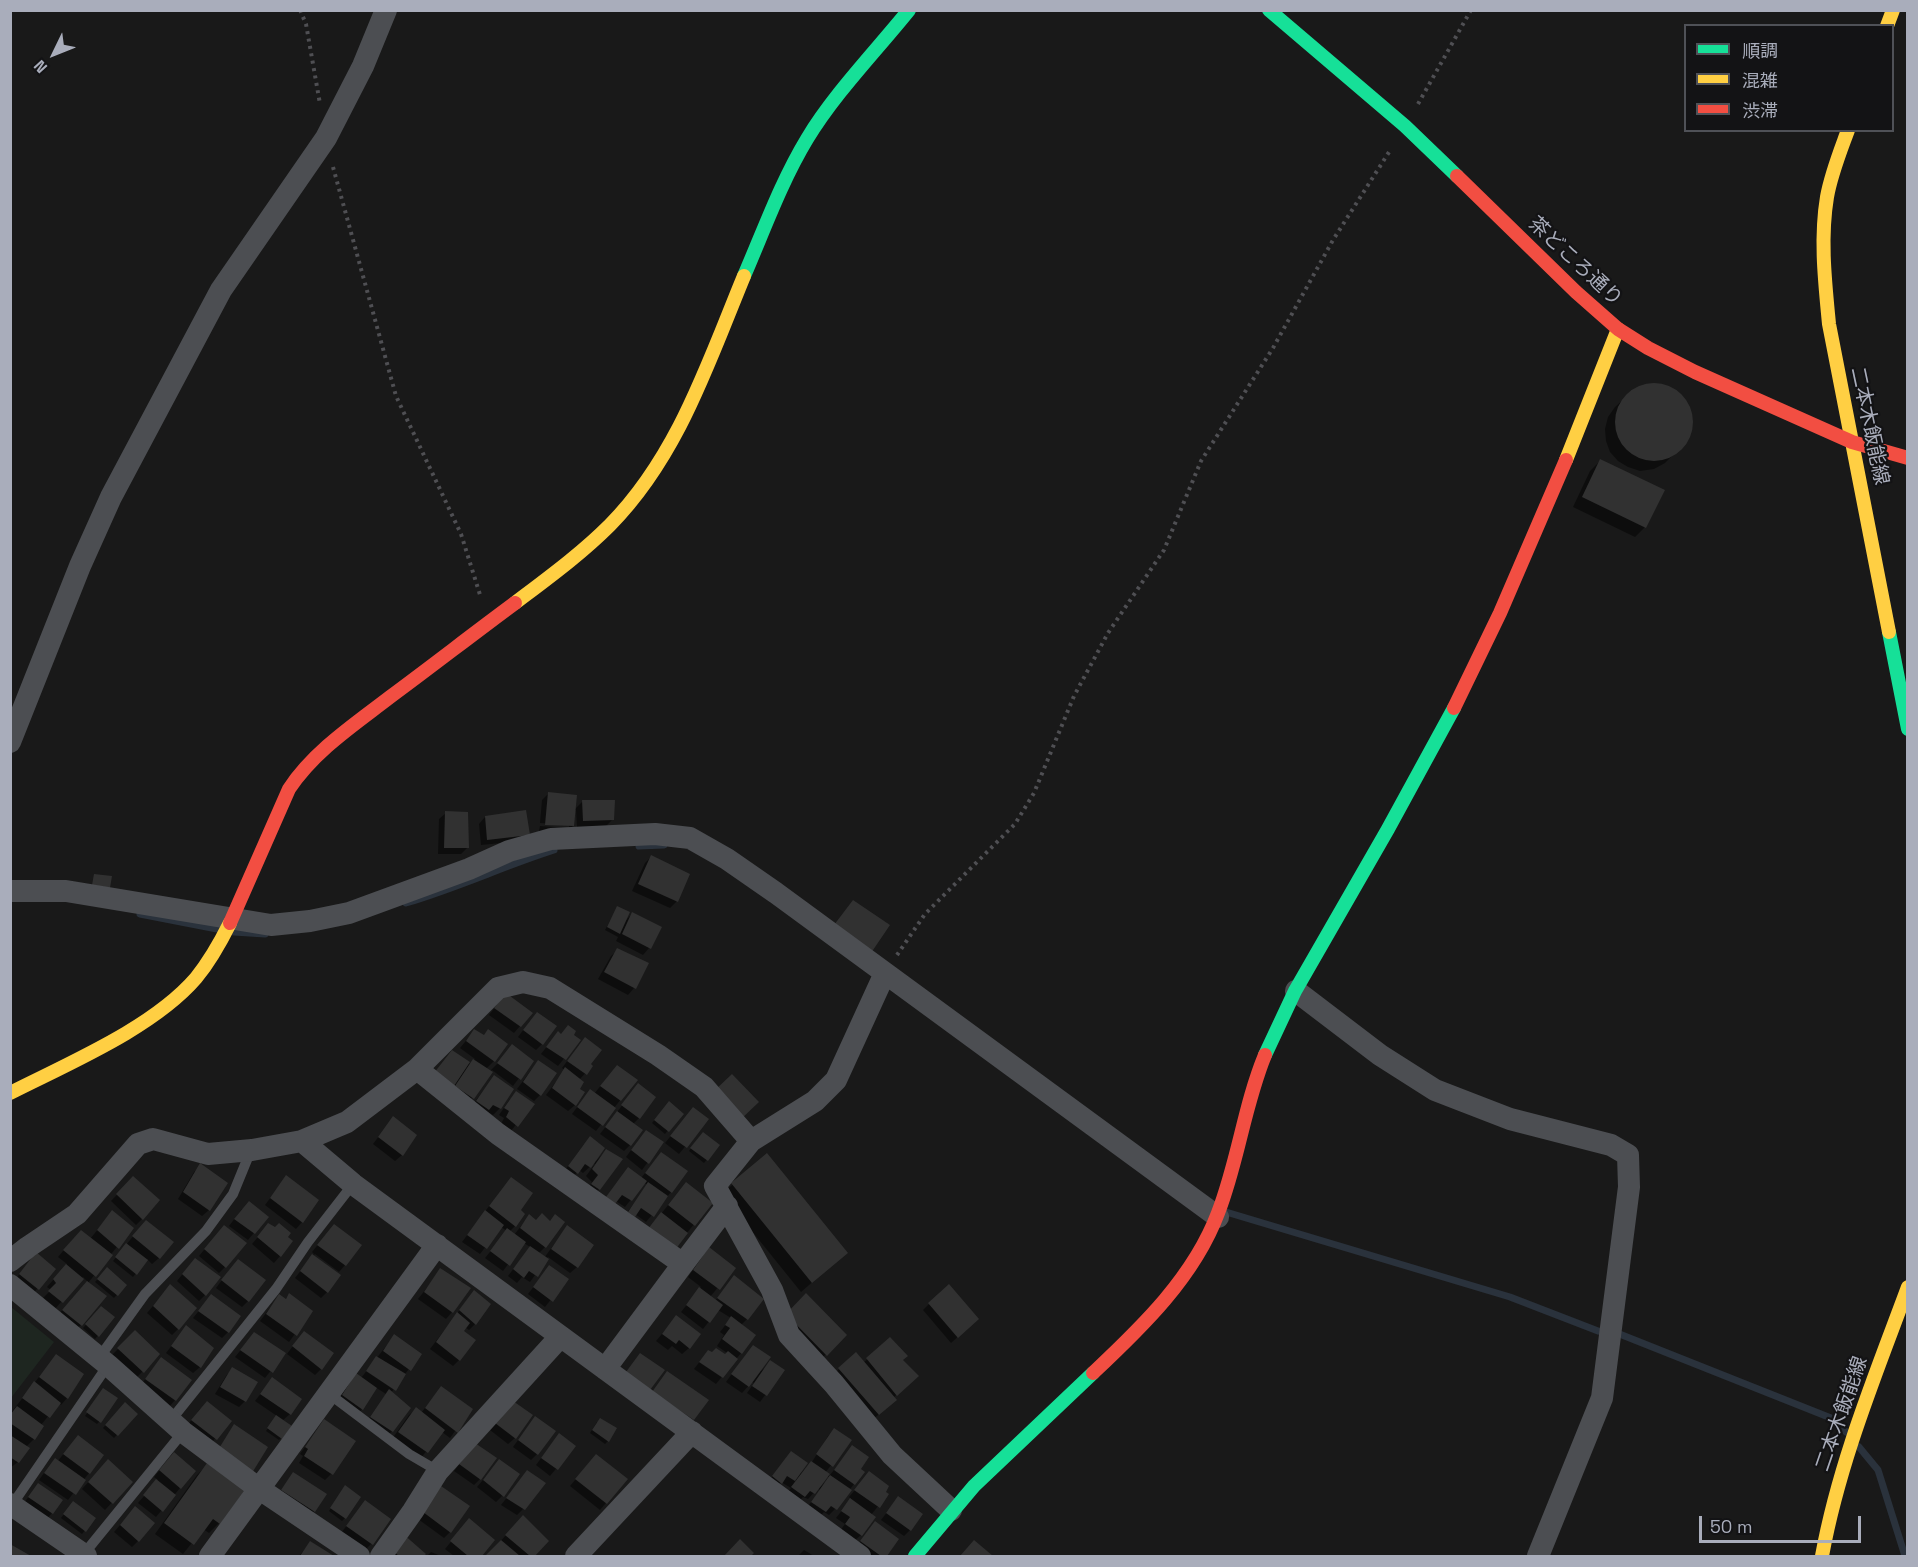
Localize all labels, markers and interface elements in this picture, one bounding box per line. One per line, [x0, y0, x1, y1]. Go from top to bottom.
north arrow [24, 24, 84, 84]
legend [1684, 24, 1894, 132]
text: 順調 [1742, 39, 1778, 62]
text: N [29, 56, 52, 78]
text: 混雑 [1742, 69, 1778, 92]
text: 渋滞 [1742, 99, 1778, 122]
street label: 茶どころ通り [1523, 212, 1627, 312]
street label: 二本木飯能線 [1845, 365, 1893, 487]
street label: 二本木飯能線 [1811, 1353, 1873, 1475]
scale bar [1702, 1504, 1864, 1542]
text: 50 m [1710, 1515, 1752, 1538]

